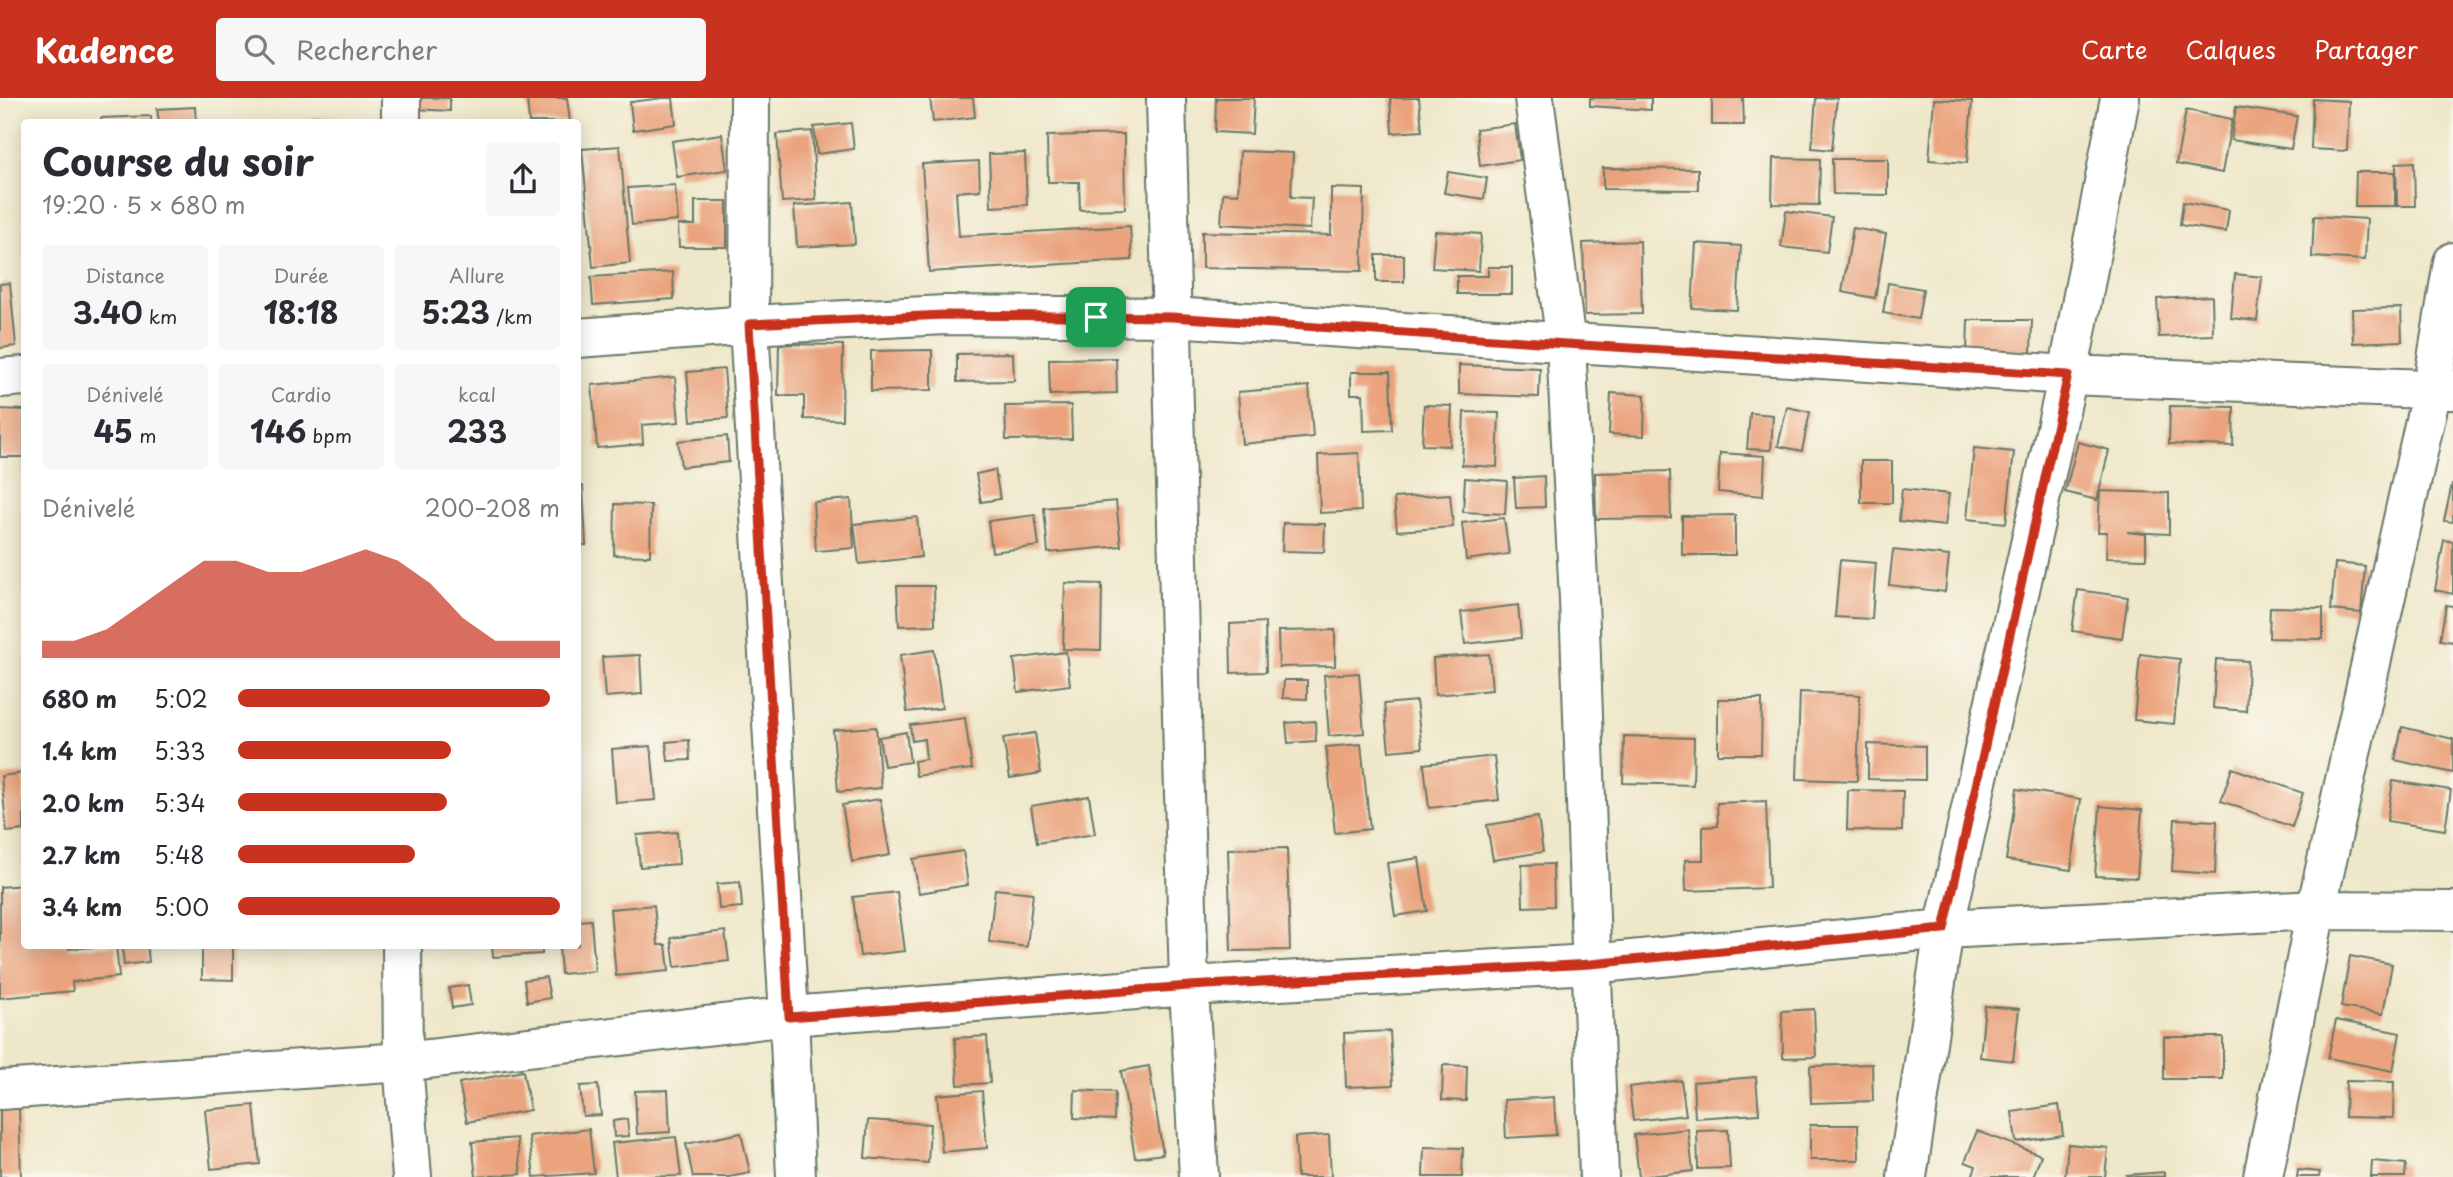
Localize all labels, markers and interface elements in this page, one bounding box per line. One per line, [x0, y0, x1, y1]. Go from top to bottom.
search box [216, 18, 706, 81]
text: Kadence [35, 24, 174, 74]
icon: search [240, 30, 278, 68]
text: Rechercher [296, 30, 437, 69]
text: Carte [2081, 31, 2147, 67]
text: Calques [2185, 31, 2276, 67]
text: Partager [2314, 31, 2418, 67]
text: Course du soir [42, 132, 314, 189]
button: share [486, 142, 560, 216]
text: 19:20 · 5 × 680 m [42, 187, 246, 222]
text: Distance [85, 261, 165, 289]
text: Durée [273, 261, 329, 289]
text: Allure [449, 261, 505, 289]
pin [1066, 287, 1126, 347]
text: 3.40 [73, 289, 143, 334]
text: 18:18 [263, 289, 339, 334]
text: 5:23 [421, 289, 490, 334]
icon: arrive [1077, 298, 1115, 336]
text: km [143, 302, 177, 330]
text: /km [490, 302, 533, 330]
text: Dénivelé [86, 380, 164, 408]
text: Cardio [271, 380, 331, 408]
text: kcal [458, 380, 496, 408]
text: 45 [94, 408, 133, 453]
text: 146 [250, 408, 306, 453]
text: 233 [447, 408, 507, 453]
text: m [133, 421, 156, 449]
text: bpm [306, 421, 352, 449]
text: Dénivelé [42, 490, 135, 525]
text: 200–208 m [425, 490, 560, 525]
text: 680 m [42, 681, 117, 716]
text: 5:02 [154, 681, 208, 716]
text: 1.4 km [42, 733, 117, 768]
text: 5:33 [154, 733, 206, 768]
text: 2.0 km [42, 785, 124, 820]
text: 5:34 [154, 785, 206, 820]
text: 2.7 km [42, 837, 121, 872]
text: 5:48 [154, 837, 205, 872]
text: 3.4 km [42, 889, 122, 924]
text: 5:00 [154, 889, 209, 924]

